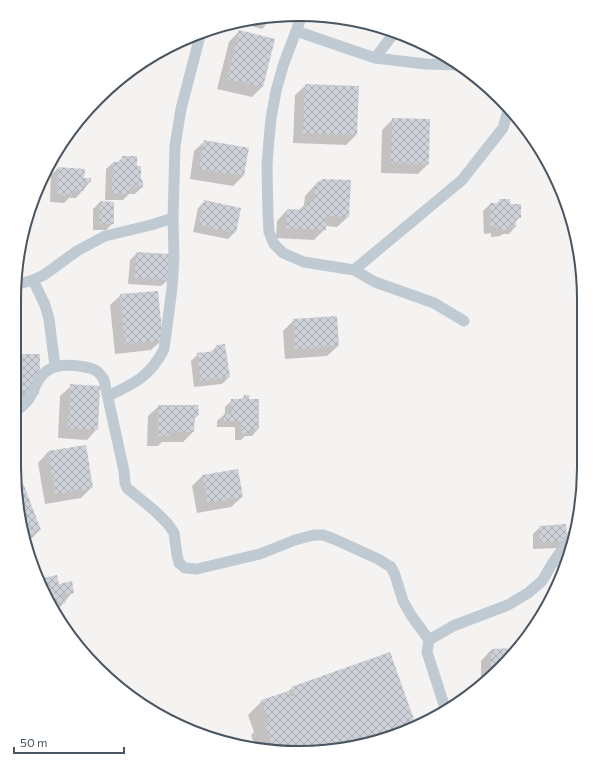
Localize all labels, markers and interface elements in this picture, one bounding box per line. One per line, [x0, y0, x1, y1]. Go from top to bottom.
scale bar [14, 729, 124, 755]
text: 50 m [20, 735, 48, 749]

